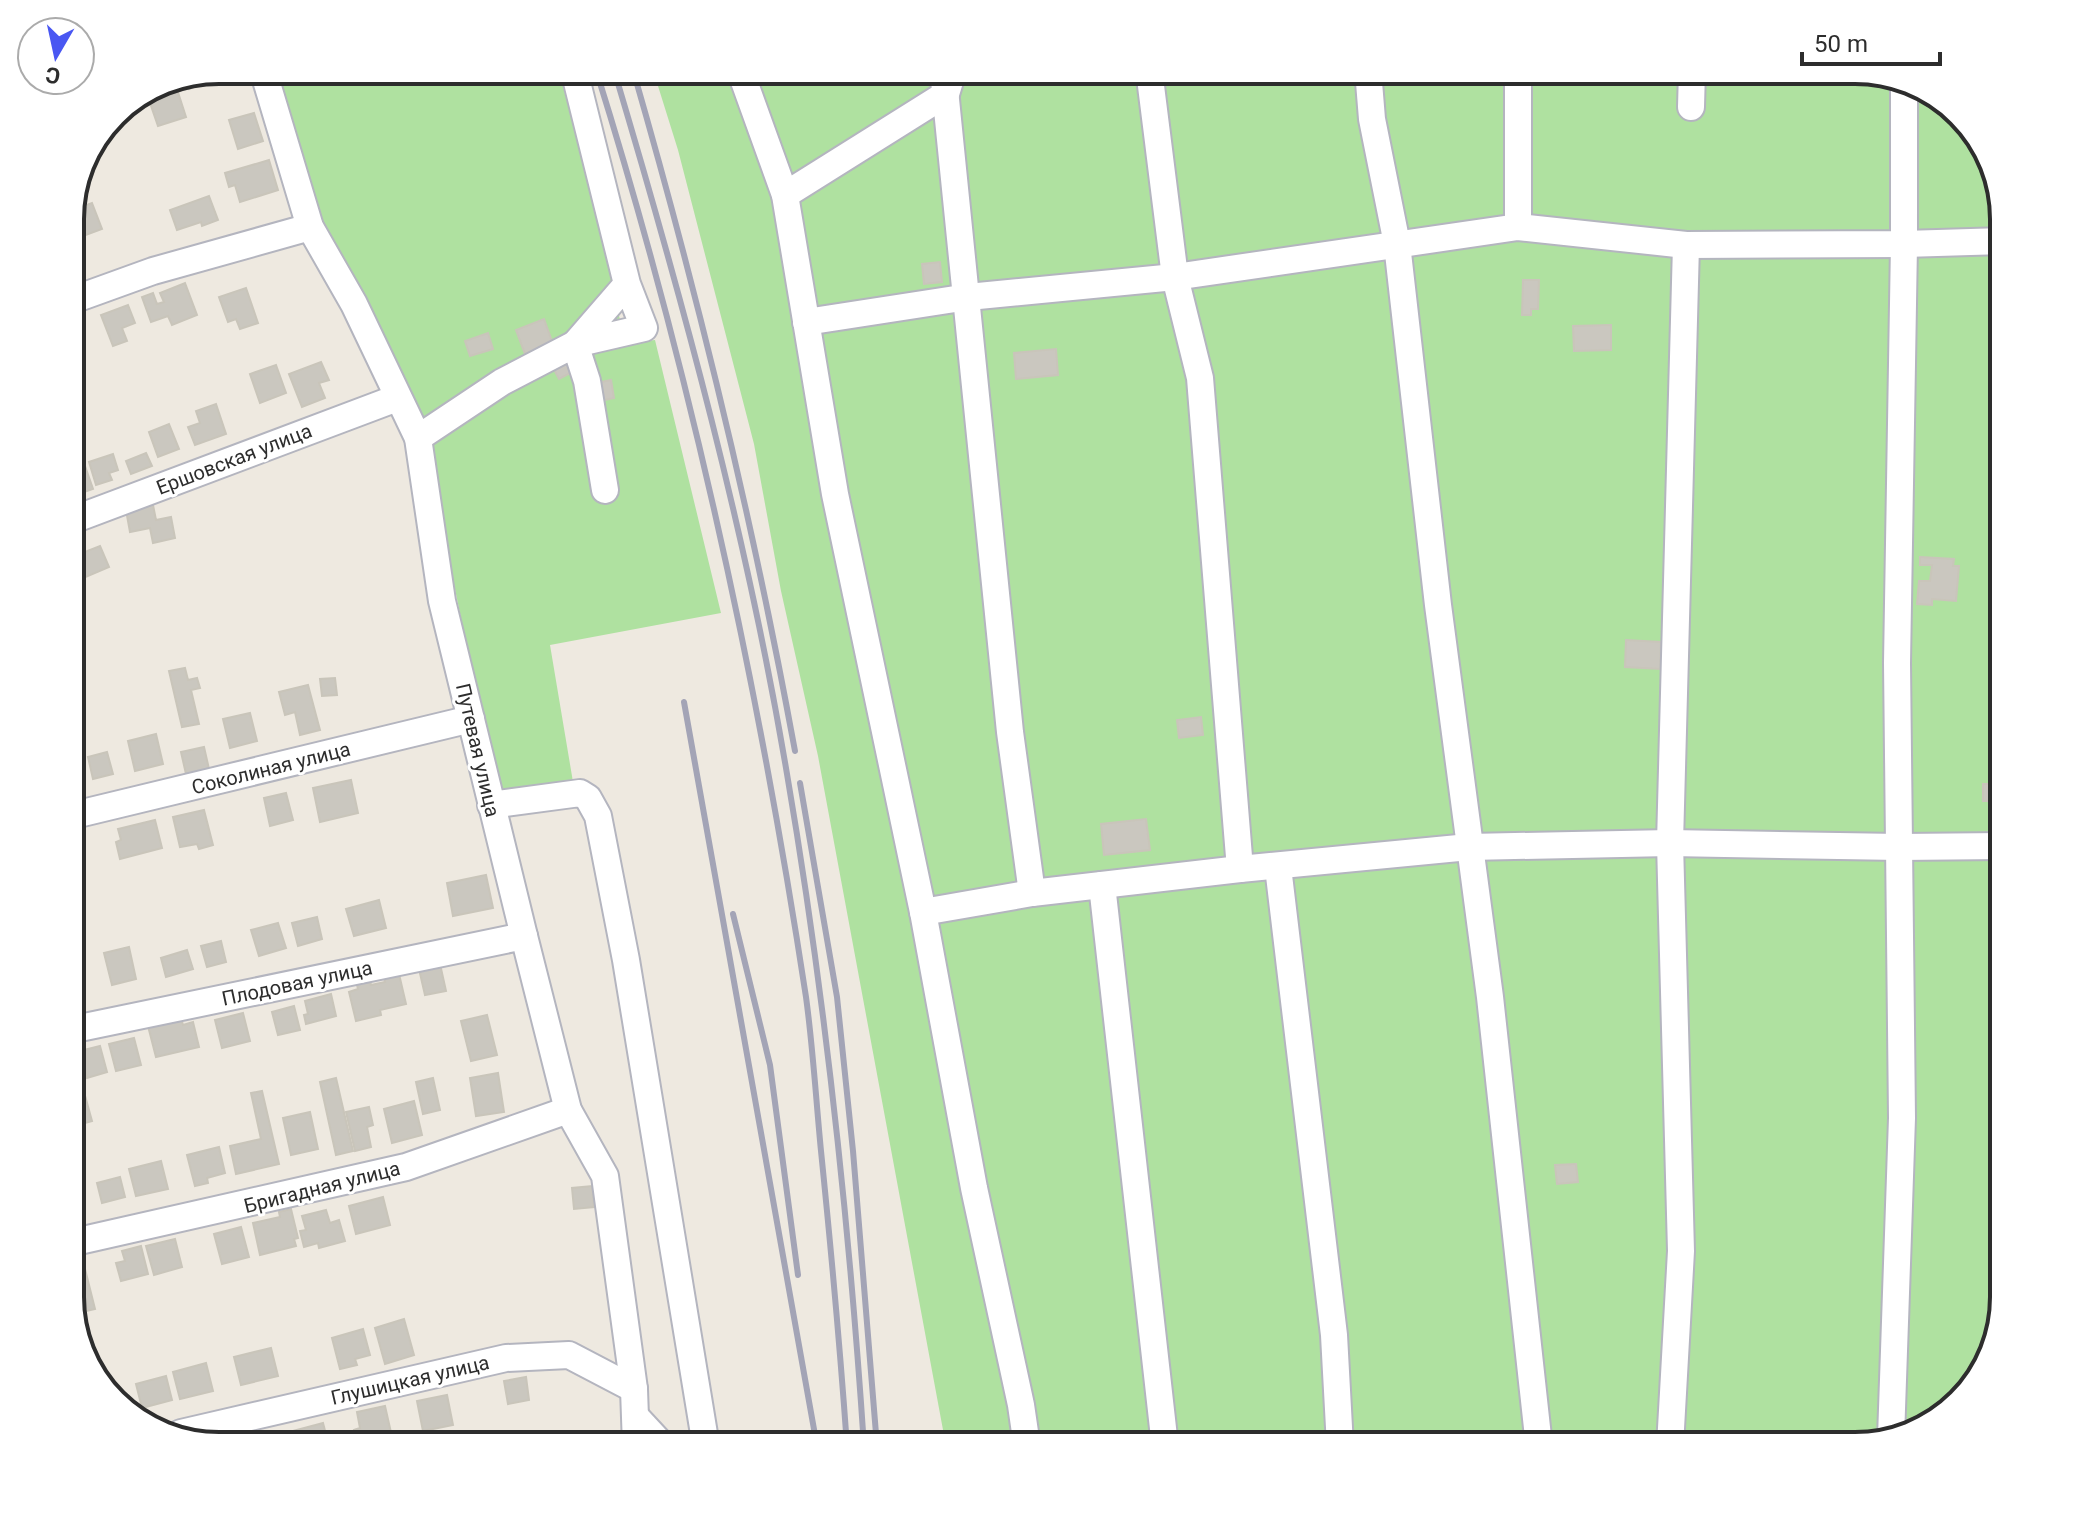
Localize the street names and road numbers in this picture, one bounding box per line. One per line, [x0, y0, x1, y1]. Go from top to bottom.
street label: Ершовская улица [153, 418, 315, 500]
street label: Путевая улица [451, 681, 505, 819]
street label: Соколиная улица [189, 737, 353, 799]
street label: Плодовая улица [220, 955, 374, 1011]
street label: Бригадная улица [241, 1156, 403, 1218]
street label: Глушицкая улица [328, 1350, 492, 1410]

